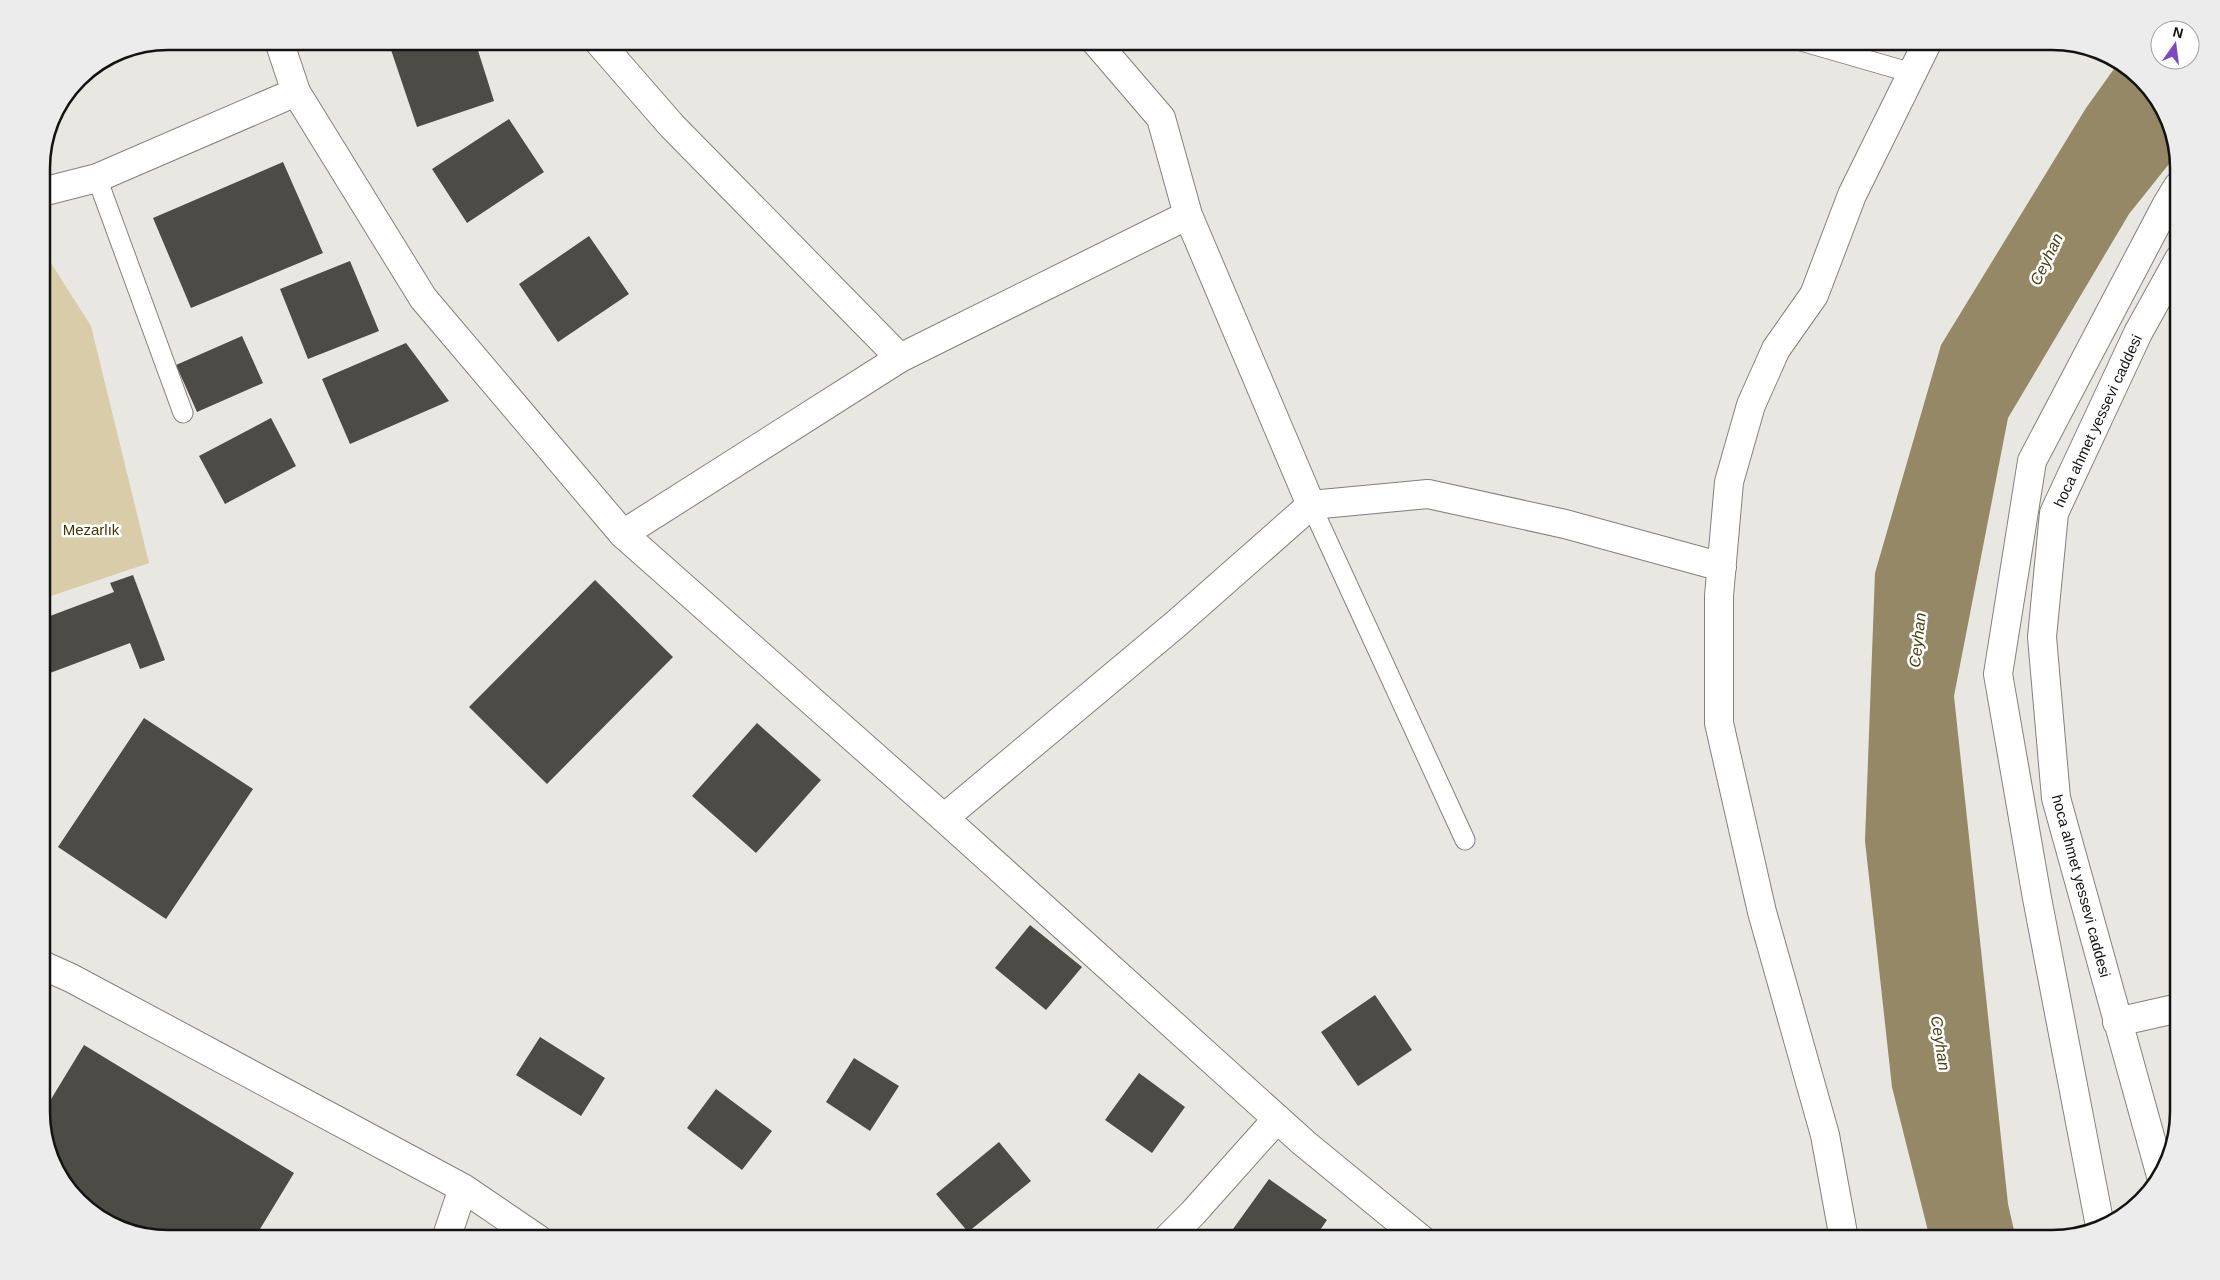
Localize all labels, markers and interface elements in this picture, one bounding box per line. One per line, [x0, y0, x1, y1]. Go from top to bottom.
north arrow [2150, 20, 2200, 70]
text: N [2171, 23, 2185, 41]
water label: Ceyhan [2027, 231, 2066, 288]
street label: hoca ahmet yessevi caddesi [2050, 332, 2145, 510]
park label: Mezarlık [63, 521, 120, 538]
water label: Ceyhan [1906, 612, 1929, 668]
street label: hoca ahmet yessevi caddesi [2049, 793, 2114, 979]
water label: Ceyhan [1928, 1015, 1953, 1072]

